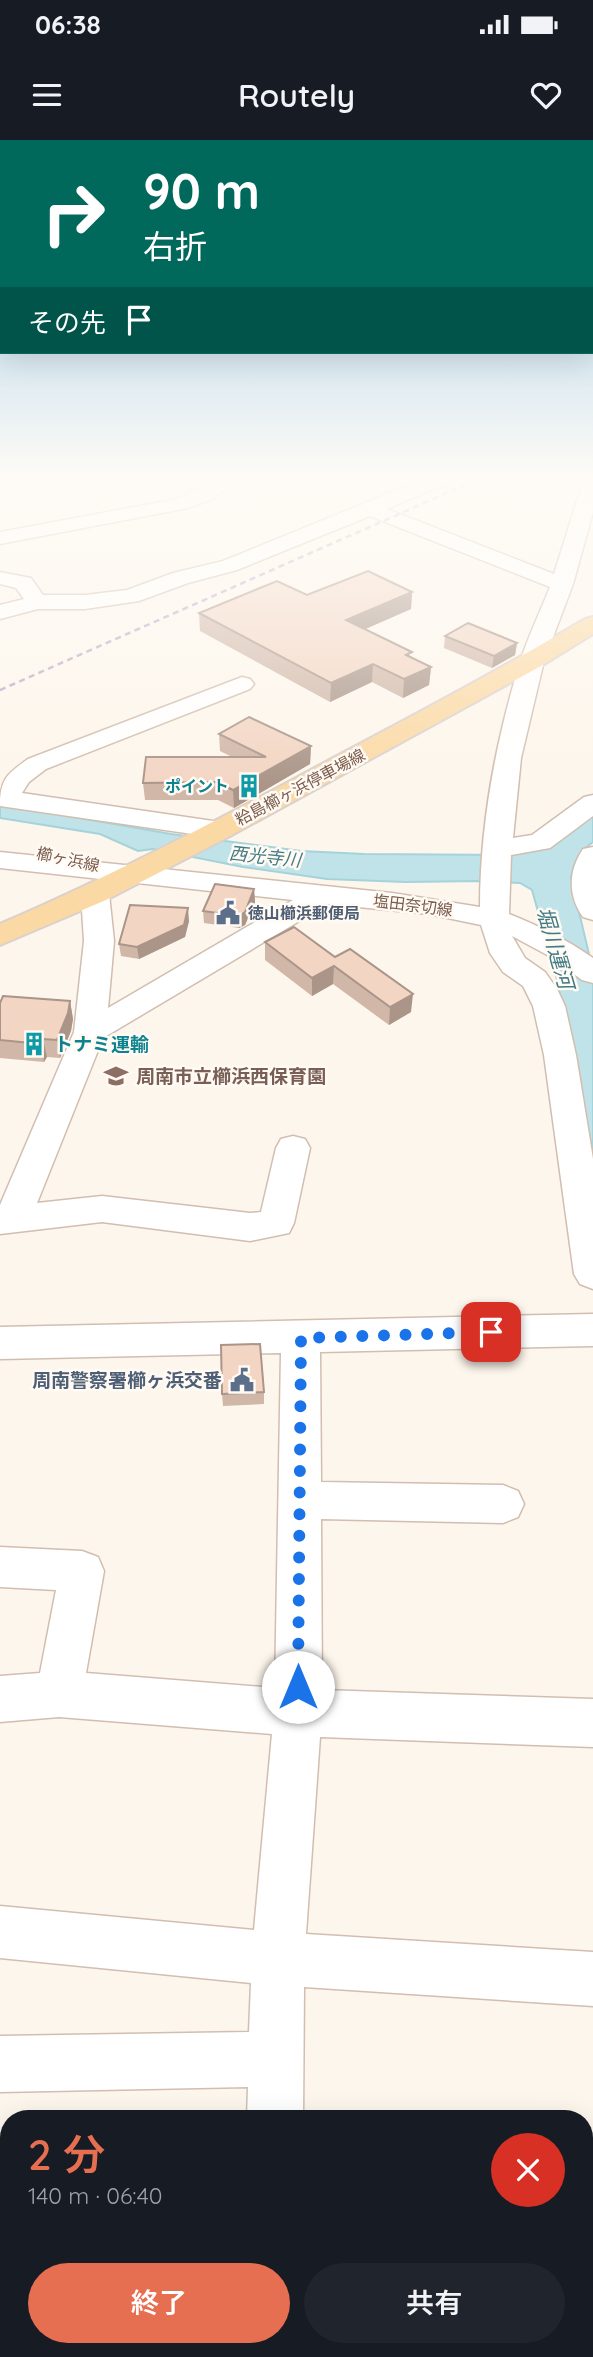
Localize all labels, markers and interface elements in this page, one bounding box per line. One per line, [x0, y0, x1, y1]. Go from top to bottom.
text: 06:38 [35, 8, 101, 41]
text: Routely [238, 75, 355, 115]
icon: menu [28, 76, 66, 114]
icon: heart [527, 76, 565, 114]
text: 90 m [143, 160, 260, 221]
icon: right [28, 168, 119, 259]
text: 右折 [143, 226, 207, 266]
icon: arrive [120, 301, 158, 339]
text: その先 [28, 306, 106, 339]
street label: 粭島櫛ヶ浜停車場線 [232, 744, 368, 830]
building icon: ポイント [235, 772, 263, 800]
place label: ポイント [165, 776, 229, 796]
water label: 西光寺川 [228, 841, 304, 872]
street label: 櫛ヶ浜線 [35, 843, 101, 875]
street label: 塩田奈切線 [372, 890, 454, 920]
public building icon: 徳山櫛浜郵便局 [214, 899, 242, 927]
place label: 徳山櫛浜郵便局 [248, 903, 360, 923]
water label: 堀川運河 [532, 904, 581, 996]
building icon: トナミ運輸 [20, 1030, 48, 1058]
place label: トナミ運輸 [54, 1032, 149, 1056]
school or university icon: 周南市立櫛浜西保育園 [102, 1062, 130, 1090]
place label: 周南市立櫛浜西保育園 [136, 1064, 326, 1088]
pin [461, 1302, 521, 1362]
icon: arrive [472, 1313, 510, 1351]
public building icon: 周南警察署櫛ヶ浜交番 [228, 1366, 256, 1394]
place label: 周南警察署櫛ヶ浜交番 [32, 1368, 222, 1392]
position arrow [261, 1650, 335, 1724]
text: 2 分 [28, 2128, 105, 2181]
button: close [491, 2133, 565, 2207]
text: 140 m · 06:40 [28, 2181, 162, 2210]
button: 終了 [28, 2263, 290, 2343]
button: 共有 [304, 2263, 565, 2343]

